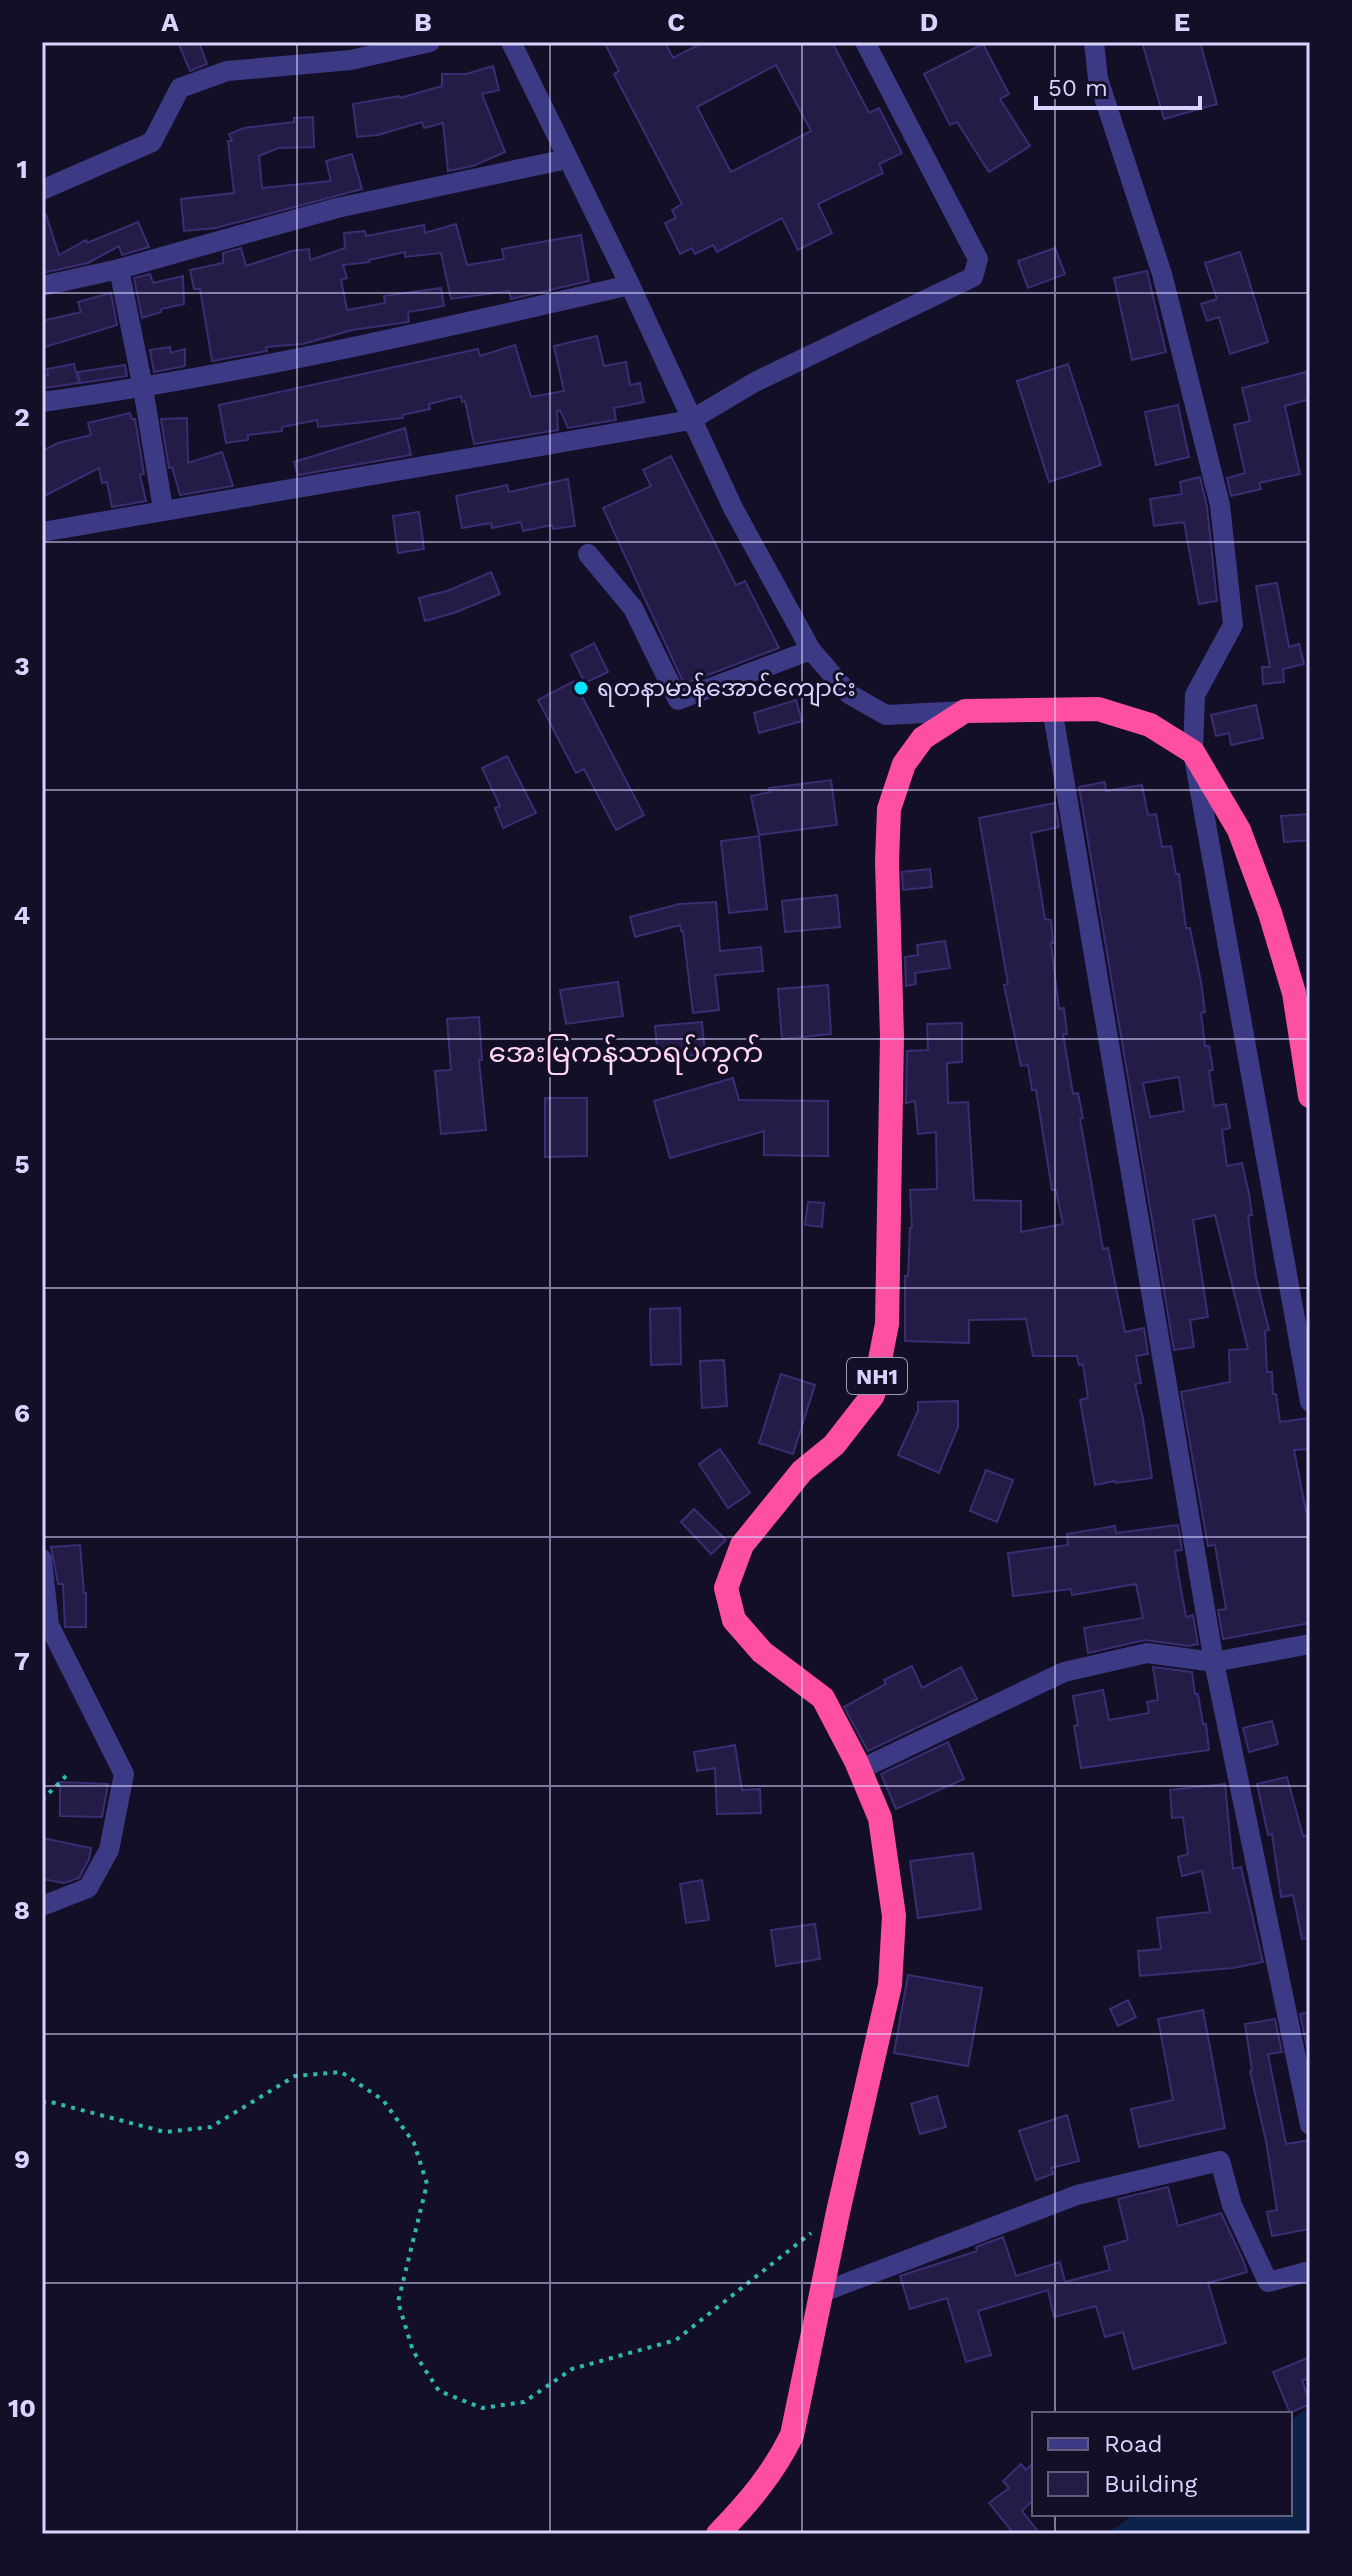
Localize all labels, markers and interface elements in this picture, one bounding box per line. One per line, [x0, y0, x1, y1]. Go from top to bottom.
text: A [161, 7, 179, 37]
text: B [414, 7, 432, 37]
text: C [667, 7, 685, 37]
text: D [920, 7, 938, 37]
text: E [1174, 7, 1190, 37]
scale bar [1036, 60, 1200, 110]
text: 50 m [1048, 74, 1108, 102]
text: 1 [16, 154, 28, 184]
text: 2 [14, 402, 30, 432]
text: 3 [14, 651, 30, 681]
place label: ရတနာမာန်အောင်ကျောင်း [597, 672, 856, 707]
marker: ရတနာမာန်အောင်ကျောင်း [572, 679, 590, 697]
text: 4 [14, 900, 31, 930]
district label: အေးမြကန်သာရပ်ကွက် [488, 1034, 764, 1075]
text: 5 [14, 1149, 30, 1179]
road number: NH1 [847, 1358, 907, 1394]
text: 6 [14, 1398, 30, 1428]
text: 7 [14, 1646, 30, 1676]
text: 8 [14, 1895, 30, 1925]
text: 9 [14, 2144, 30, 2174]
text: 10 [8, 2393, 36, 2423]
legend [1032, 2412, 1292, 2516]
text: Road [1104, 2430, 1163, 2458]
text: Building [1104, 2470, 1197, 2498]

